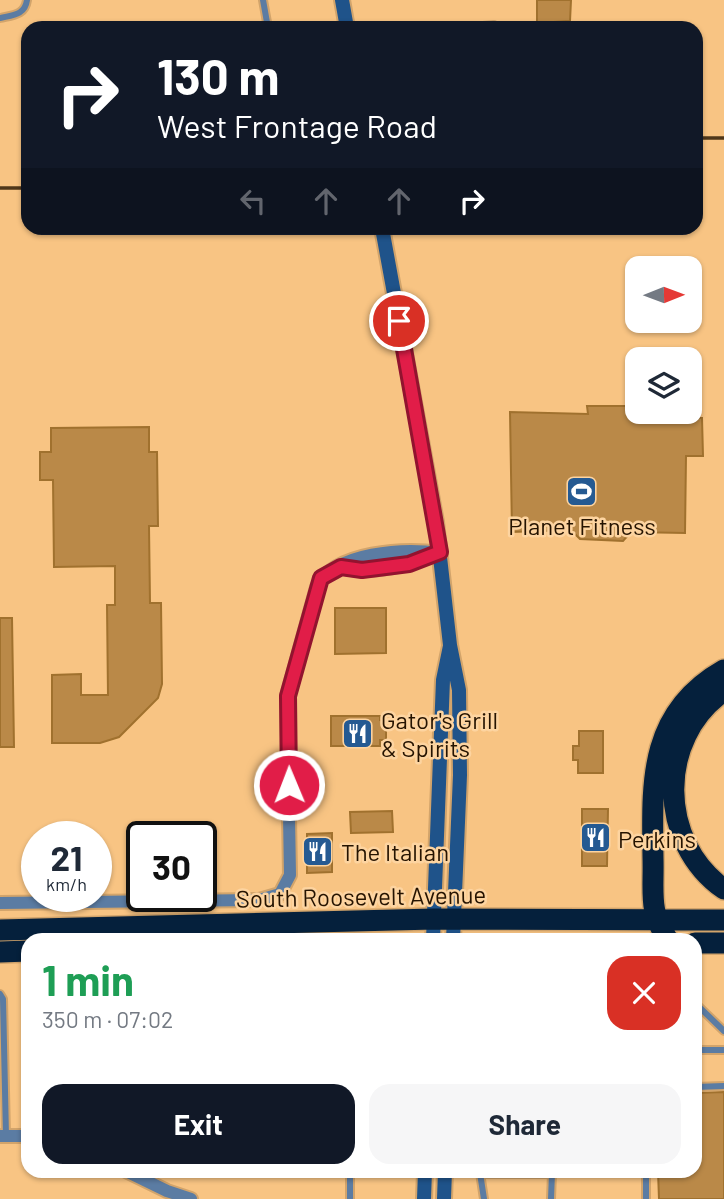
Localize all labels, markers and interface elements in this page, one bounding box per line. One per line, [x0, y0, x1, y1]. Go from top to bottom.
text: 130 m [157, 46, 279, 105]
icon: right [42, 49, 133, 140]
text: West Frontage Road [157, 106, 437, 144]
icon: left [234, 182, 272, 220]
icon: ahead [307, 182, 345, 220]
icon: ahead [380, 182, 418, 220]
icon: right [453, 182, 491, 220]
north arrow [625, 256, 702, 332]
map controls [625, 256, 702, 424]
pin [369, 291, 429, 351]
icon: arrive [380, 302, 418, 340]
button: layers [625, 347, 702, 424]
sports icon: Planet Fitness [565, 474, 599, 508]
place label: Planet Fitness [508, 511, 656, 540]
place label: Gator's Grill & Spirits [381, 705, 498, 762]
restaurant icon: Gator's Grill & Spirits [341, 716, 375, 750]
position arrow [252, 748, 326, 822]
speed limit sign: 30 [126, 821, 217, 912]
restaurant icon: Perkins [578, 821, 612, 855]
place label: Perkins [618, 824, 696, 853]
restaurant icon: The Italian [301, 834, 335, 868]
text: 21 [51, 836, 82, 878]
place label: The Italian [341, 837, 449, 866]
text: km/h [46, 873, 87, 895]
street label: South Roosevelt Avenue [236, 879, 486, 913]
text: 1 min [42, 954, 134, 1004]
button: close [607, 956, 681, 1030]
text: 350 m · 07:02 [42, 1005, 173, 1033]
button: Exit [42, 1084, 355, 1164]
button: Share [369, 1084, 681, 1164]

